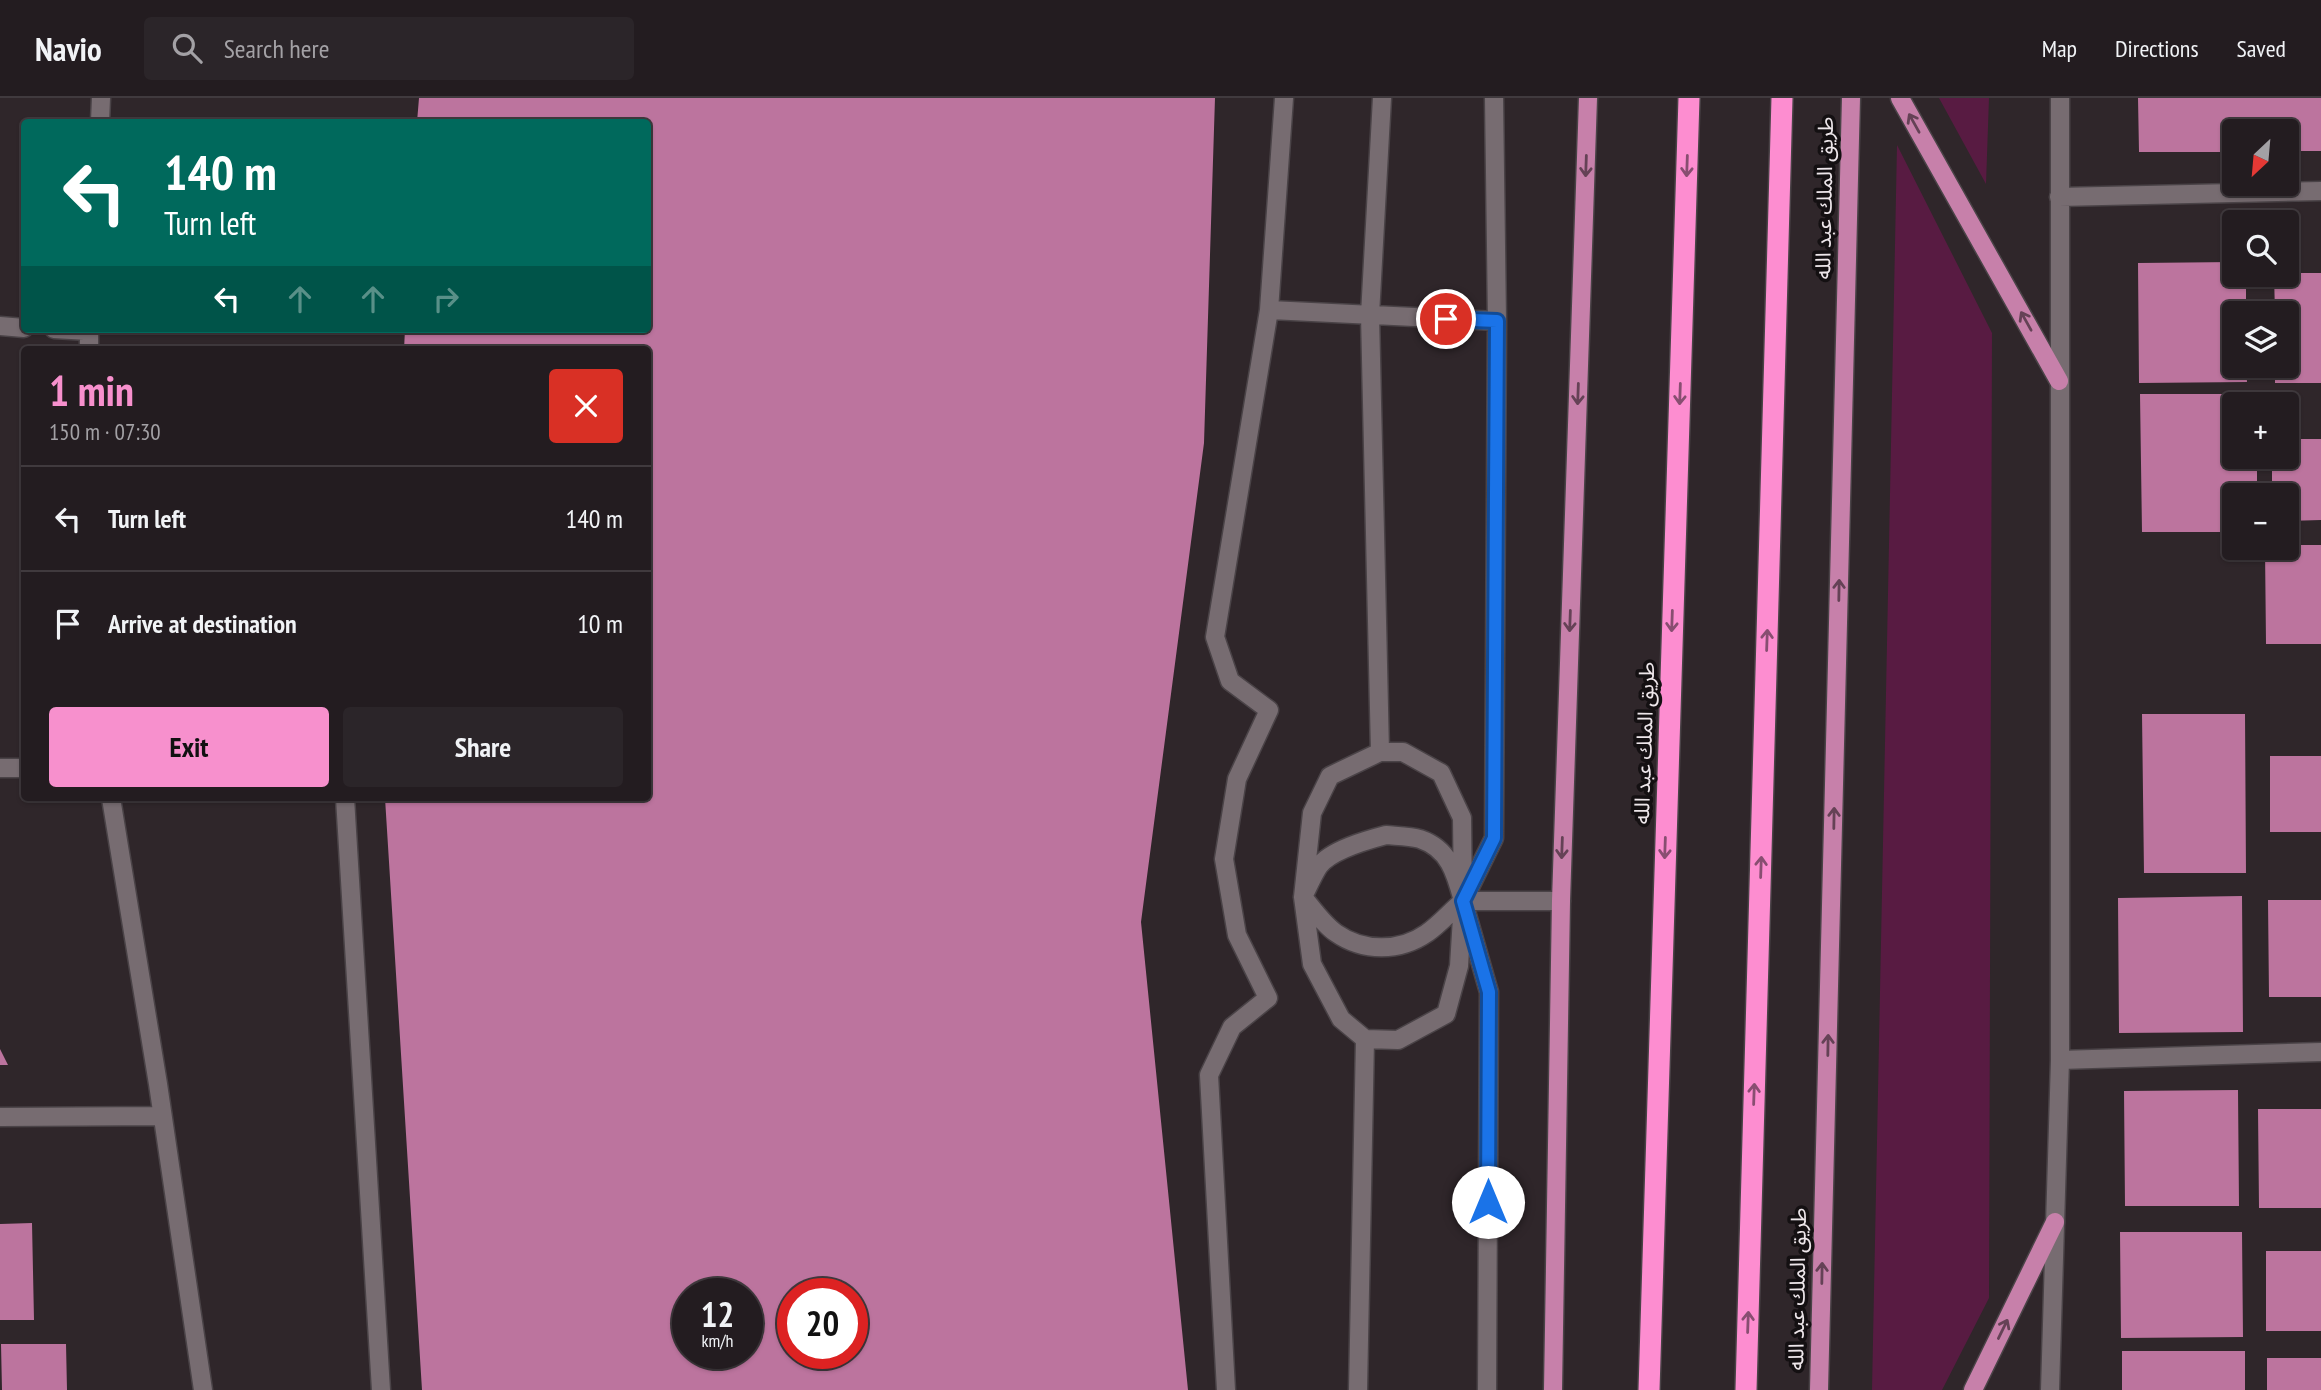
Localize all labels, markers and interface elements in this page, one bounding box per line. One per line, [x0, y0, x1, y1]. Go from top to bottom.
search box [144, 17, 634, 80]
text: Navio [35, 27, 102, 70]
icon: search [168, 29, 206, 67]
text: Search here [224, 32, 329, 65]
text: Map [2042, 33, 2077, 64]
text: Directions [2115, 33, 2199, 64]
text: Saved [2237, 33, 2286, 64]
one-way arrow [1907, 113, 1921, 133]
street label: طريق الملك عبد الله [1809, 116, 1839, 280]
north arrow [2222, 119, 2300, 196]
map controls [2222, 119, 2299, 560]
text: 140 m [164, 140, 277, 204]
icon: left [49, 147, 140, 238]
one-way arrow [1579, 154, 1592, 177]
one-way arrow [1680, 154, 1693, 177]
text: Turn left [164, 202, 256, 244]
button: search [2222, 210, 2299, 287]
icon: left [208, 280, 246, 318]
icon: ahead [281, 280, 319, 318]
icon: ahead [354, 280, 392, 318]
icon: right [427, 280, 465, 318]
pin [1416, 289, 1476, 349]
icon: arrive [1427, 300, 1465, 338]
button: layers [2222, 301, 2299, 378]
one-way arrow [2019, 311, 2032, 332]
text: 1 min [49, 363, 134, 418]
button: close [549, 369, 623, 443]
one-way arrow [1571, 382, 1584, 405]
one-way arrow [1673, 382, 1686, 405]
button: + [2222, 392, 2299, 469]
text: 150 m · 07:30 [49, 417, 161, 446]
button: − [2222, 483, 2299, 560]
icon: left [49, 500, 87, 538]
text: Turn left [108, 502, 186, 535]
text: 140 m [565, 502, 623, 535]
one-way arrow [1832, 579, 1846, 602]
icon: arrive [49, 605, 87, 643]
text: Arrive at destination [108, 607, 297, 640]
text: 10 m [577, 607, 623, 640]
one-way arrow [1563, 609, 1576, 632]
one-way arrow [1666, 609, 1679, 632]
one-way arrow [1760, 628, 1773, 651]
street label: طريق الملك عبد الله [1628, 661, 1660, 825]
button: Exit [49, 707, 329, 787]
button: Share [343, 707, 623, 787]
one-way arrow [1827, 807, 1840, 830]
one-way arrow [1556, 837, 1569, 860]
one-way arrow [1659, 837, 1672, 860]
one-way arrow [1754, 856, 1767, 879]
one-way arrow [1821, 1034, 1835, 1057]
one-way arrow [1748, 1083, 1761, 1106]
position arrow [1451, 1165, 1525, 1239]
street label: طريق الملك عبد الله [1782, 1207, 1812, 1371]
one-way arrow [1815, 1262, 1829, 1285]
speed limit sign: 20 [777, 1278, 868, 1369]
text: 12 [701, 1291, 734, 1337]
one-way arrow [1741, 1311, 1755, 1334]
one-way arrow [1997, 1319, 2011, 1340]
text: km/h [702, 1329, 733, 1352]

